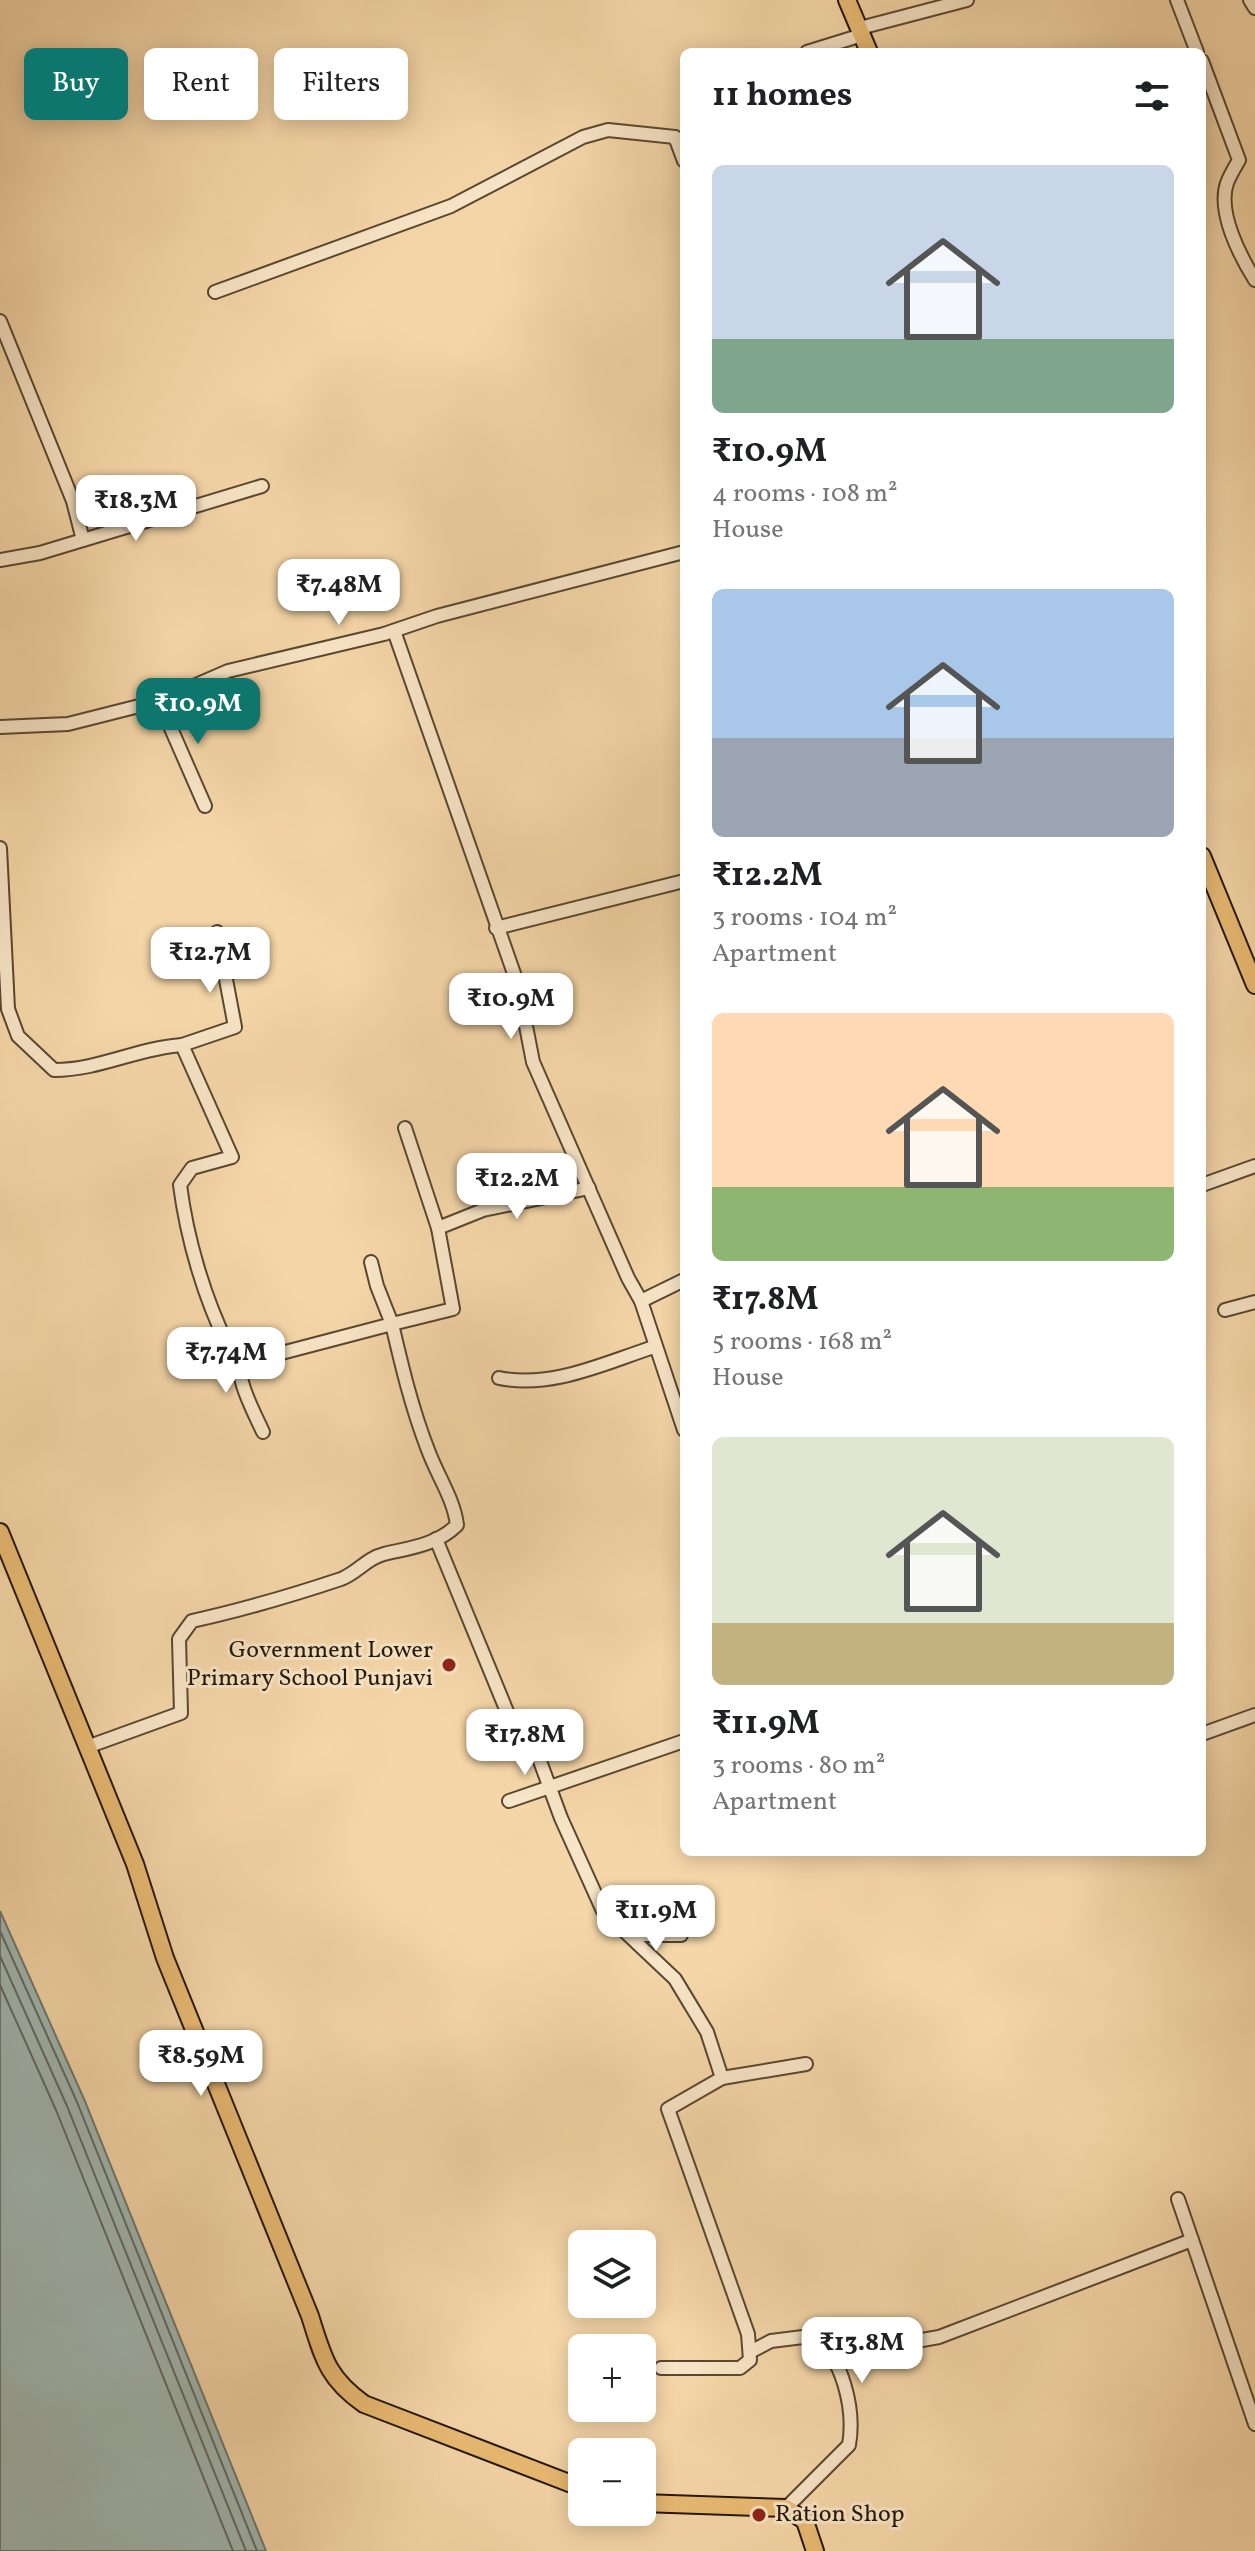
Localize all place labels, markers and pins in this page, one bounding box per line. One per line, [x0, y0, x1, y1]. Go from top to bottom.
pin: ₹18.3M [71, 475, 201, 543]
pin: ₹7.48M [274, 559, 404, 627]
pin: ₹10.9M [133, 678, 263, 746]
pin: ₹12.7M [145, 927, 275, 995]
pin: ₹10.9M [446, 973, 576, 1041]
pin: ₹12.2M [452, 1153, 582, 1221]
pin: ₹7.74M [161, 1327, 291, 1395]
place label: Government Lower Primary School Punjavi [187, 1634, 433, 1696]
marker: Government Lower Primary School Punjavi [440, 1656, 458, 1674]
pin: ₹17.8M [460, 1709, 590, 1777]
pin: ₹11.9M [591, 1885, 721, 1953]
pin: ₹8.59M [136, 2030, 266, 2098]
pin: ₹13.8M [797, 2317, 927, 2385]
place label: Ration Shop [775, 2498, 905, 2532]
marker: Ration Shop [750, 2506, 768, 2524]

